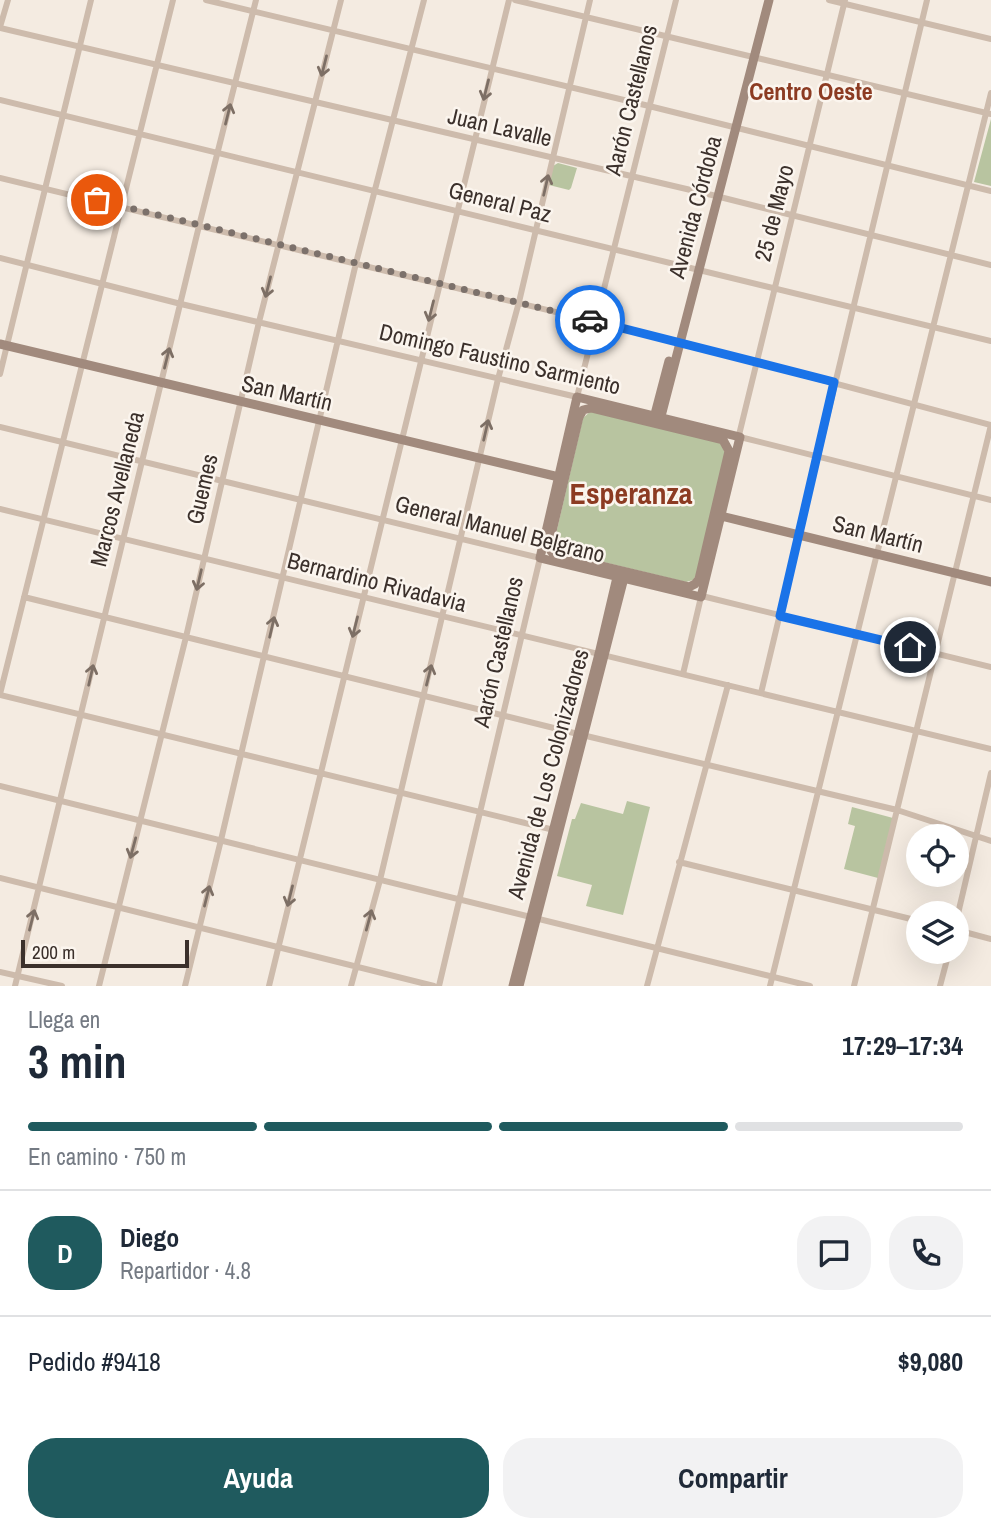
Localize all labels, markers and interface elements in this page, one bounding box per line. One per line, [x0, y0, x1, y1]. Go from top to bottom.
street label: Aarón Castellanos [597, 21, 664, 179]
one-way arrow [317, 54, 330, 77]
district label: Centro Oeste [749, 75, 873, 107]
one-way arrow [479, 78, 492, 101]
street label: Juan Lavalle [445, 99, 555, 154]
one-way arrow [222, 103, 235, 126]
street label: Avenida Córdoba [660, 132, 729, 283]
street label: 25 de Mayo [747, 161, 800, 264]
pin [67, 170, 127, 230]
street label: General Paz [446, 174, 555, 229]
one-way arrow [540, 174, 554, 197]
icon: bag [78, 181, 116, 219]
one-way arrow [261, 275, 274, 297]
courier [555, 285, 625, 355]
one-way arrow [424, 299, 437, 322]
icon: car [571, 301, 609, 339]
street label: Domingo Faustino Sarmiento [377, 316, 624, 401]
one-way arrow [161, 348, 174, 370]
street label: San Martín [239, 367, 336, 418]
street label: Marcos Avellaneda [82, 407, 151, 570]
one-way arrow [480, 419, 493, 442]
street label: Guemes [178, 451, 225, 527]
district label: Esperanza [569, 473, 693, 513]
street label: General Manuel Belgrano [392, 487, 608, 570]
street label: San Martín [830, 507, 927, 560]
street label: Bernardino Rivadavia [284, 544, 470, 619]
one-way arrow [192, 568, 205, 591]
street label: Aarón Castellanos [465, 573, 530, 731]
one-way arrow [348, 615, 361, 638]
one-way arrow [265, 616, 279, 639]
pin [880, 617, 940, 677]
icon: home [891, 628, 929, 666]
street label: Avenida de Los Colonizadores [499, 645, 596, 903]
one-way arrow [85, 664, 98, 687]
one-way arrow [422, 664, 436, 687]
map controls [906, 824, 969, 964]
button: locate [906, 824, 969, 887]
one-way arrow [126, 836, 139, 859]
one-way arrow [283, 884, 296, 907]
one-way arrow [201, 885, 215, 908]
button: layers [906, 901, 969, 964]
one-way arrow [26, 909, 39, 932]
one-way arrow [363, 909, 376, 932]
scale bar [21, 937, 189, 969]
text: 200 m [32, 939, 75, 965]
text: Llega en [28, 1004, 100, 1035]
text: 17:29–17:34 [842, 1028, 963, 1063]
text: 3 min [28, 1030, 127, 1092]
text: En camino · 750 m [28, 1141, 186, 1172]
button: chat [797, 1216, 871, 1290]
button: phone [889, 1216, 963, 1290]
text: Diego [120, 1220, 179, 1255]
text: D [57, 1236, 73, 1271]
text: Repartidor · 4.8 [120, 1255, 251, 1286]
text: Pedido #9418 [28, 1344, 161, 1379]
text: $9,080 [898, 1344, 963, 1379]
button: Ayuda [28, 1438, 489, 1518]
button: Compartir [503, 1438, 963, 1518]

